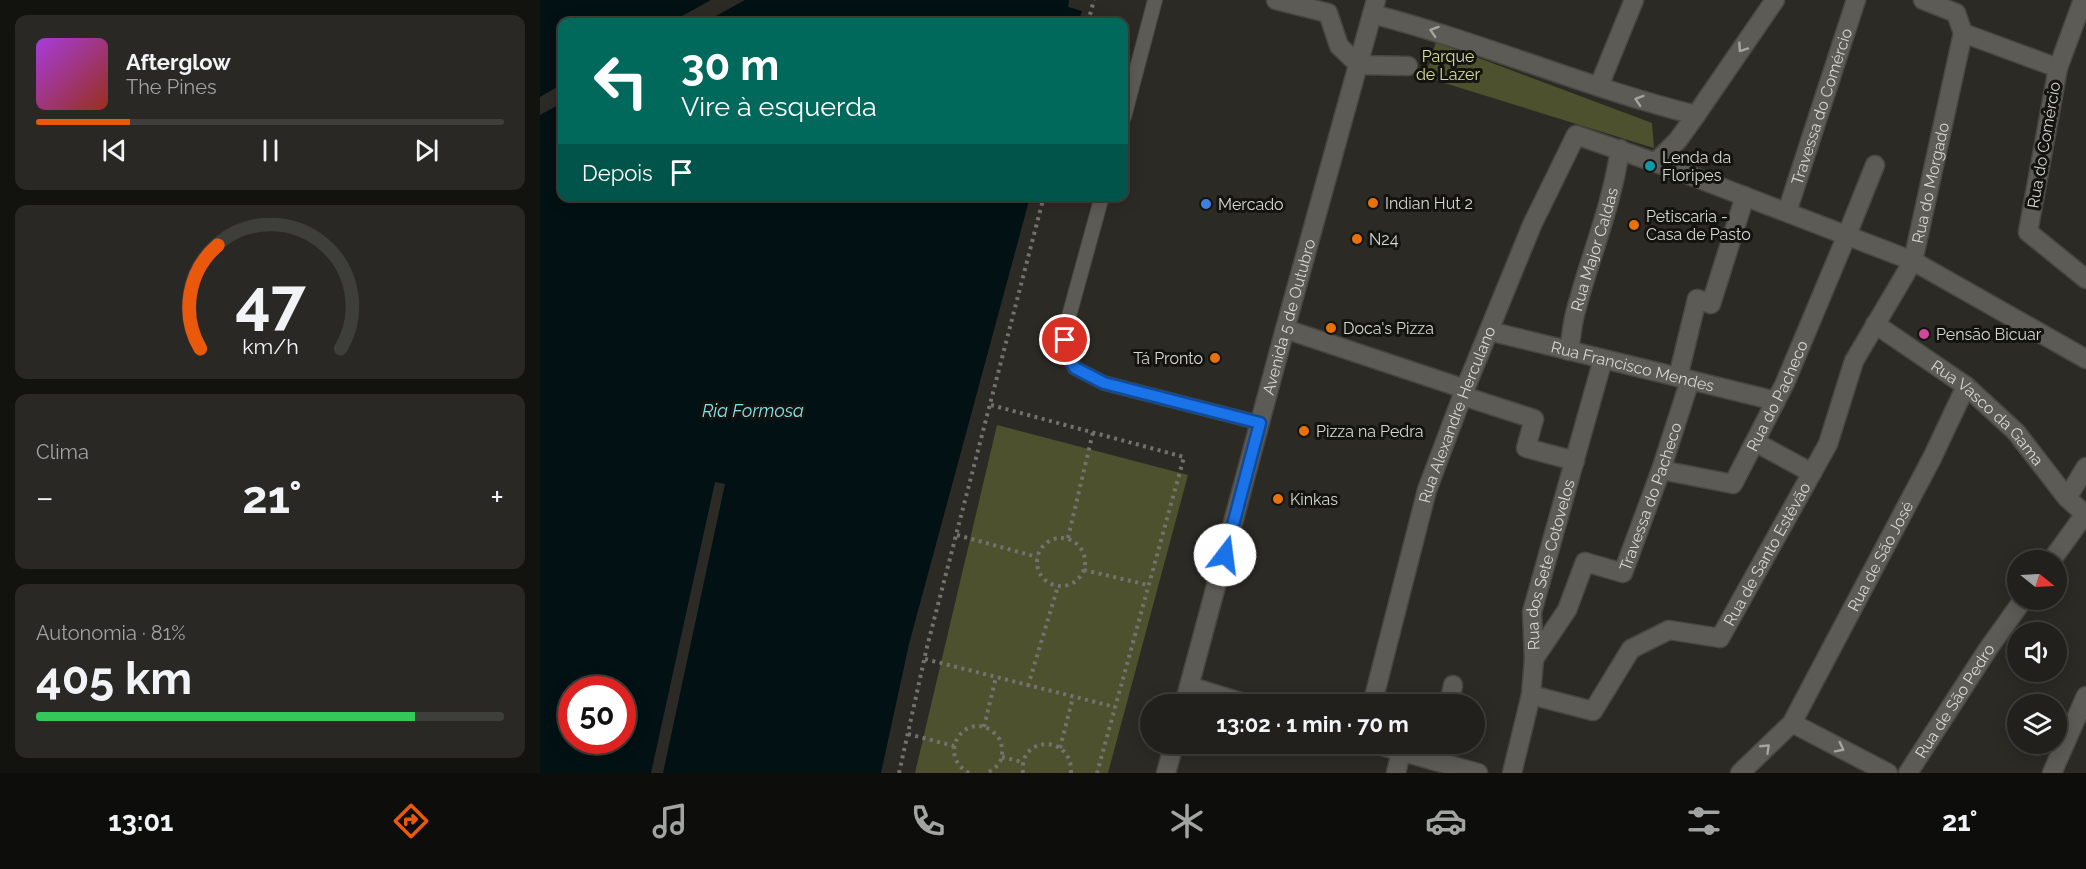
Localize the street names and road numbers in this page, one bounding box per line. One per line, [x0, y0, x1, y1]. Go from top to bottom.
street label: Travessa do Comércio [1787, 26, 1856, 187]
street label: Rua do Comércio [2024, 80, 2064, 210]
street label: Rua do Morgado [1908, 121, 1953, 245]
street label: Rua Major Caldas [1567, 185, 1622, 313]
street label: Avenida 5 de Outubro [1258, 237, 1319, 397]
street label: Rua Alexandre Herculano [1415, 323, 1499, 505]
street label: Rua Francisco Mendes [1549, 337, 1717, 395]
street label: Rua do Pacheco [1742, 337, 1811, 454]
street label: Rua Vasco da Gama [1928, 356, 2048, 469]
street label: Travessa do Pacheco [1615, 420, 1685, 574]
street label: Rua dos Sete Cotovelos [1522, 477, 1578, 651]
street label: Rua de Santo Estêvão [1719, 479, 1814, 629]
street label: Rua de São José [1843, 498, 1917, 614]
street label: Rua de São Pedro [1911, 640, 1998, 761]

